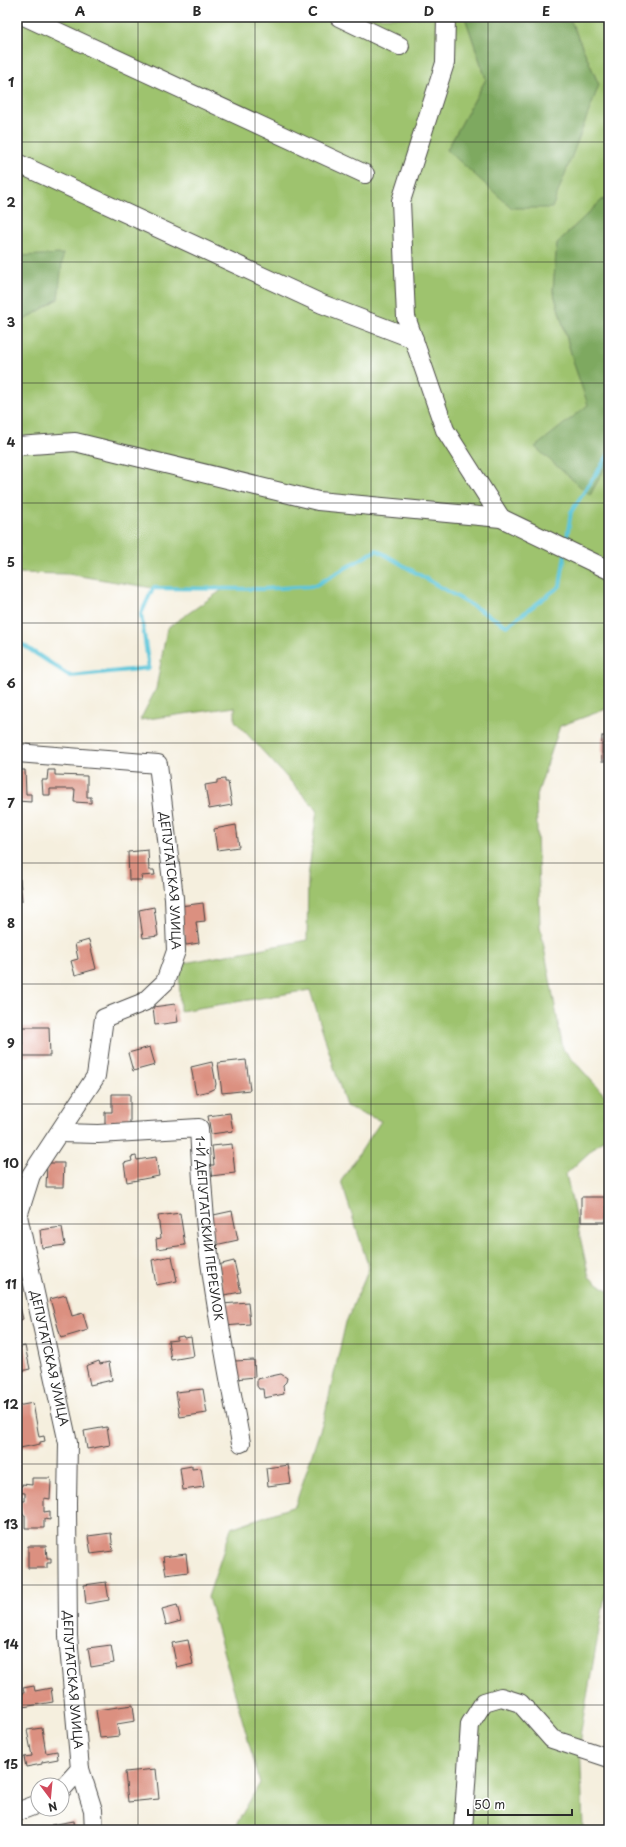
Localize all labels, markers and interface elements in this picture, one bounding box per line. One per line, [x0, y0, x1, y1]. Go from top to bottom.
text: A [75, 1, 85, 20]
text: B [193, 1, 202, 20]
text: C [308, 1, 318, 20]
text: D [424, 1, 434, 20]
text: E [542, 1, 550, 20]
text: 1 [8, 72, 14, 91]
text: 2 [6, 192, 16, 211]
text: 3 [7, 312, 16, 331]
text: 4 [7, 432, 16, 451]
text: 5 [7, 552, 15, 571]
text: 6 [6, 673, 16, 692]
text: 7 [7, 793, 15, 812]
street label: ДЕПУТАТСКАЯ УЛИЦА [156, 810, 186, 950]
text: 8 [7, 913, 15, 932]
text: 9 [7, 1033, 15, 1052]
street label: 1-Й ДЕПУТАТСКИЙ ПЕРЕУЛОК [191, 1135, 229, 1322]
text: 10 [3, 1153, 19, 1172]
text: 11 [5, 1274, 17, 1293]
street label: ДЕПУТАТСКАЯ УЛИЦА [26, 1287, 74, 1428]
text: 12 [3, 1394, 19, 1413]
text: 13 [4, 1514, 19, 1533]
street label: ДЕПУТАТСКАЯ УЛИЦА [60, 1610, 88, 1750]
text: 14 [3, 1634, 19, 1653]
text: 15 [4, 1754, 18, 1773]
north arrow [30, 1777, 70, 1817]
scale bar [468, 1791, 572, 1817]
text: 50 m [474, 1795, 505, 1813]
text: N [46, 1798, 59, 1817]

